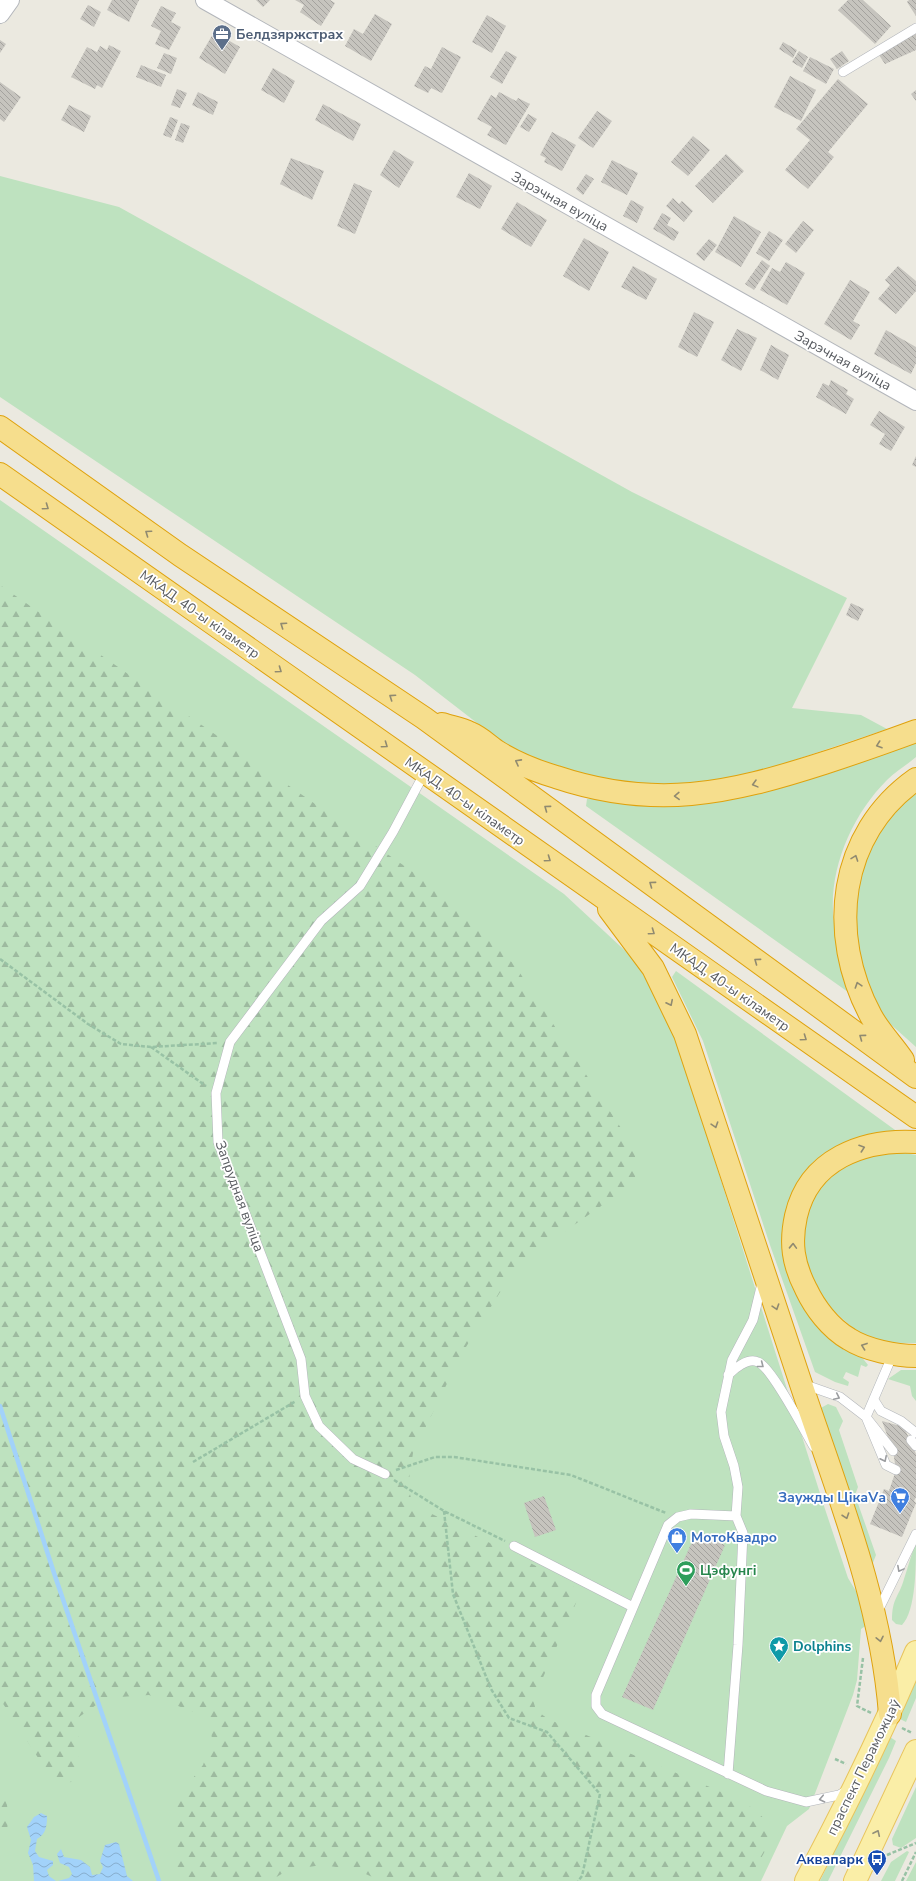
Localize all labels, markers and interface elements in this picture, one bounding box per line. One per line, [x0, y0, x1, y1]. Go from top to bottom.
office icon: Белдзяржстрах [211, 23, 233, 51]
place label: Белдзяржстрах [236, 25, 343, 44]
street label: Зарэчная вуліца [508, 167, 612, 236]
street label: Зарэчная вуліца [791, 326, 895, 395]
one-way arrow [42, 502, 49, 509]
one-way arrow [145, 531, 152, 538]
street label: МКАД, 40-ы кіламетр [136, 566, 264, 663]
one-way arrow [281, 623, 288, 630]
one-way arrow [274, 665, 281, 672]
one-way arrow [389, 695, 396, 702]
one-way arrow [381, 740, 388, 748]
one-way arrow [876, 740, 883, 748]
street label: МКАД, 40-ы кіламетр [401, 753, 529, 850]
one-way arrow [515, 759, 522, 767]
one-way arrow [752, 779, 759, 788]
one-way arrow [674, 791, 680, 800]
one-way arrow [544, 806, 551, 813]
one-way arrow [544, 854, 551, 862]
one-way arrow [850, 855, 859, 862]
one-way arrow [649, 882, 656, 889]
one-way arrow [647, 927, 654, 934]
street label: МКАД, 40-ы кіламетр [666, 939, 794, 1036]
one-way arrow [754, 959, 761, 966]
one-way arrow [854, 982, 863, 989]
one-way arrow [665, 999, 673, 1006]
one-way arrow [800, 1033, 807, 1041]
one-way arrow [859, 1035, 866, 1042]
one-way arrow [710, 1121, 719, 1128]
street label: Запрудная вуліца [211, 1138, 268, 1254]
one-way arrow [858, 1144, 865, 1152]
one-way arrow [789, 1243, 797, 1249]
one-way arrow [771, 1304, 780, 1311]
one-way arrow [861, 1342, 868, 1350]
one-way arrow [756, 1361, 763, 1368]
one-way arrow [832, 1392, 840, 1400]
one-way arrow [879, 1455, 887, 1462]
supermarket icon: Заужды ЦікаVа [889, 1486, 911, 1514]
place label: Заужды ЦікаVа [778, 1488, 886, 1507]
one-way arrow [841, 1513, 850, 1520]
shop icon: МотоКвадро [666, 1526, 688, 1554]
place label: МотоКвадро [691, 1528, 777, 1547]
sports icon: Цэфунгі [675, 1559, 697, 1587]
place label: Цэфунгі [700, 1561, 757, 1580]
one-way arrow [897, 1565, 904, 1572]
place icon: Dolphins [768, 1635, 790, 1663]
one-way arrow [876, 1636, 884, 1642]
place label: Dolphins [793, 1637, 852, 1656]
street label: праспект Пераможцаў [822, 1696, 905, 1838]
one-way arrow [818, 1794, 825, 1802]
one-way arrow [872, 1830, 880, 1838]
bus stop icon: Аквапарк [866, 1848, 888, 1876]
place label: Аквапарк [796, 1850, 863, 1869]

